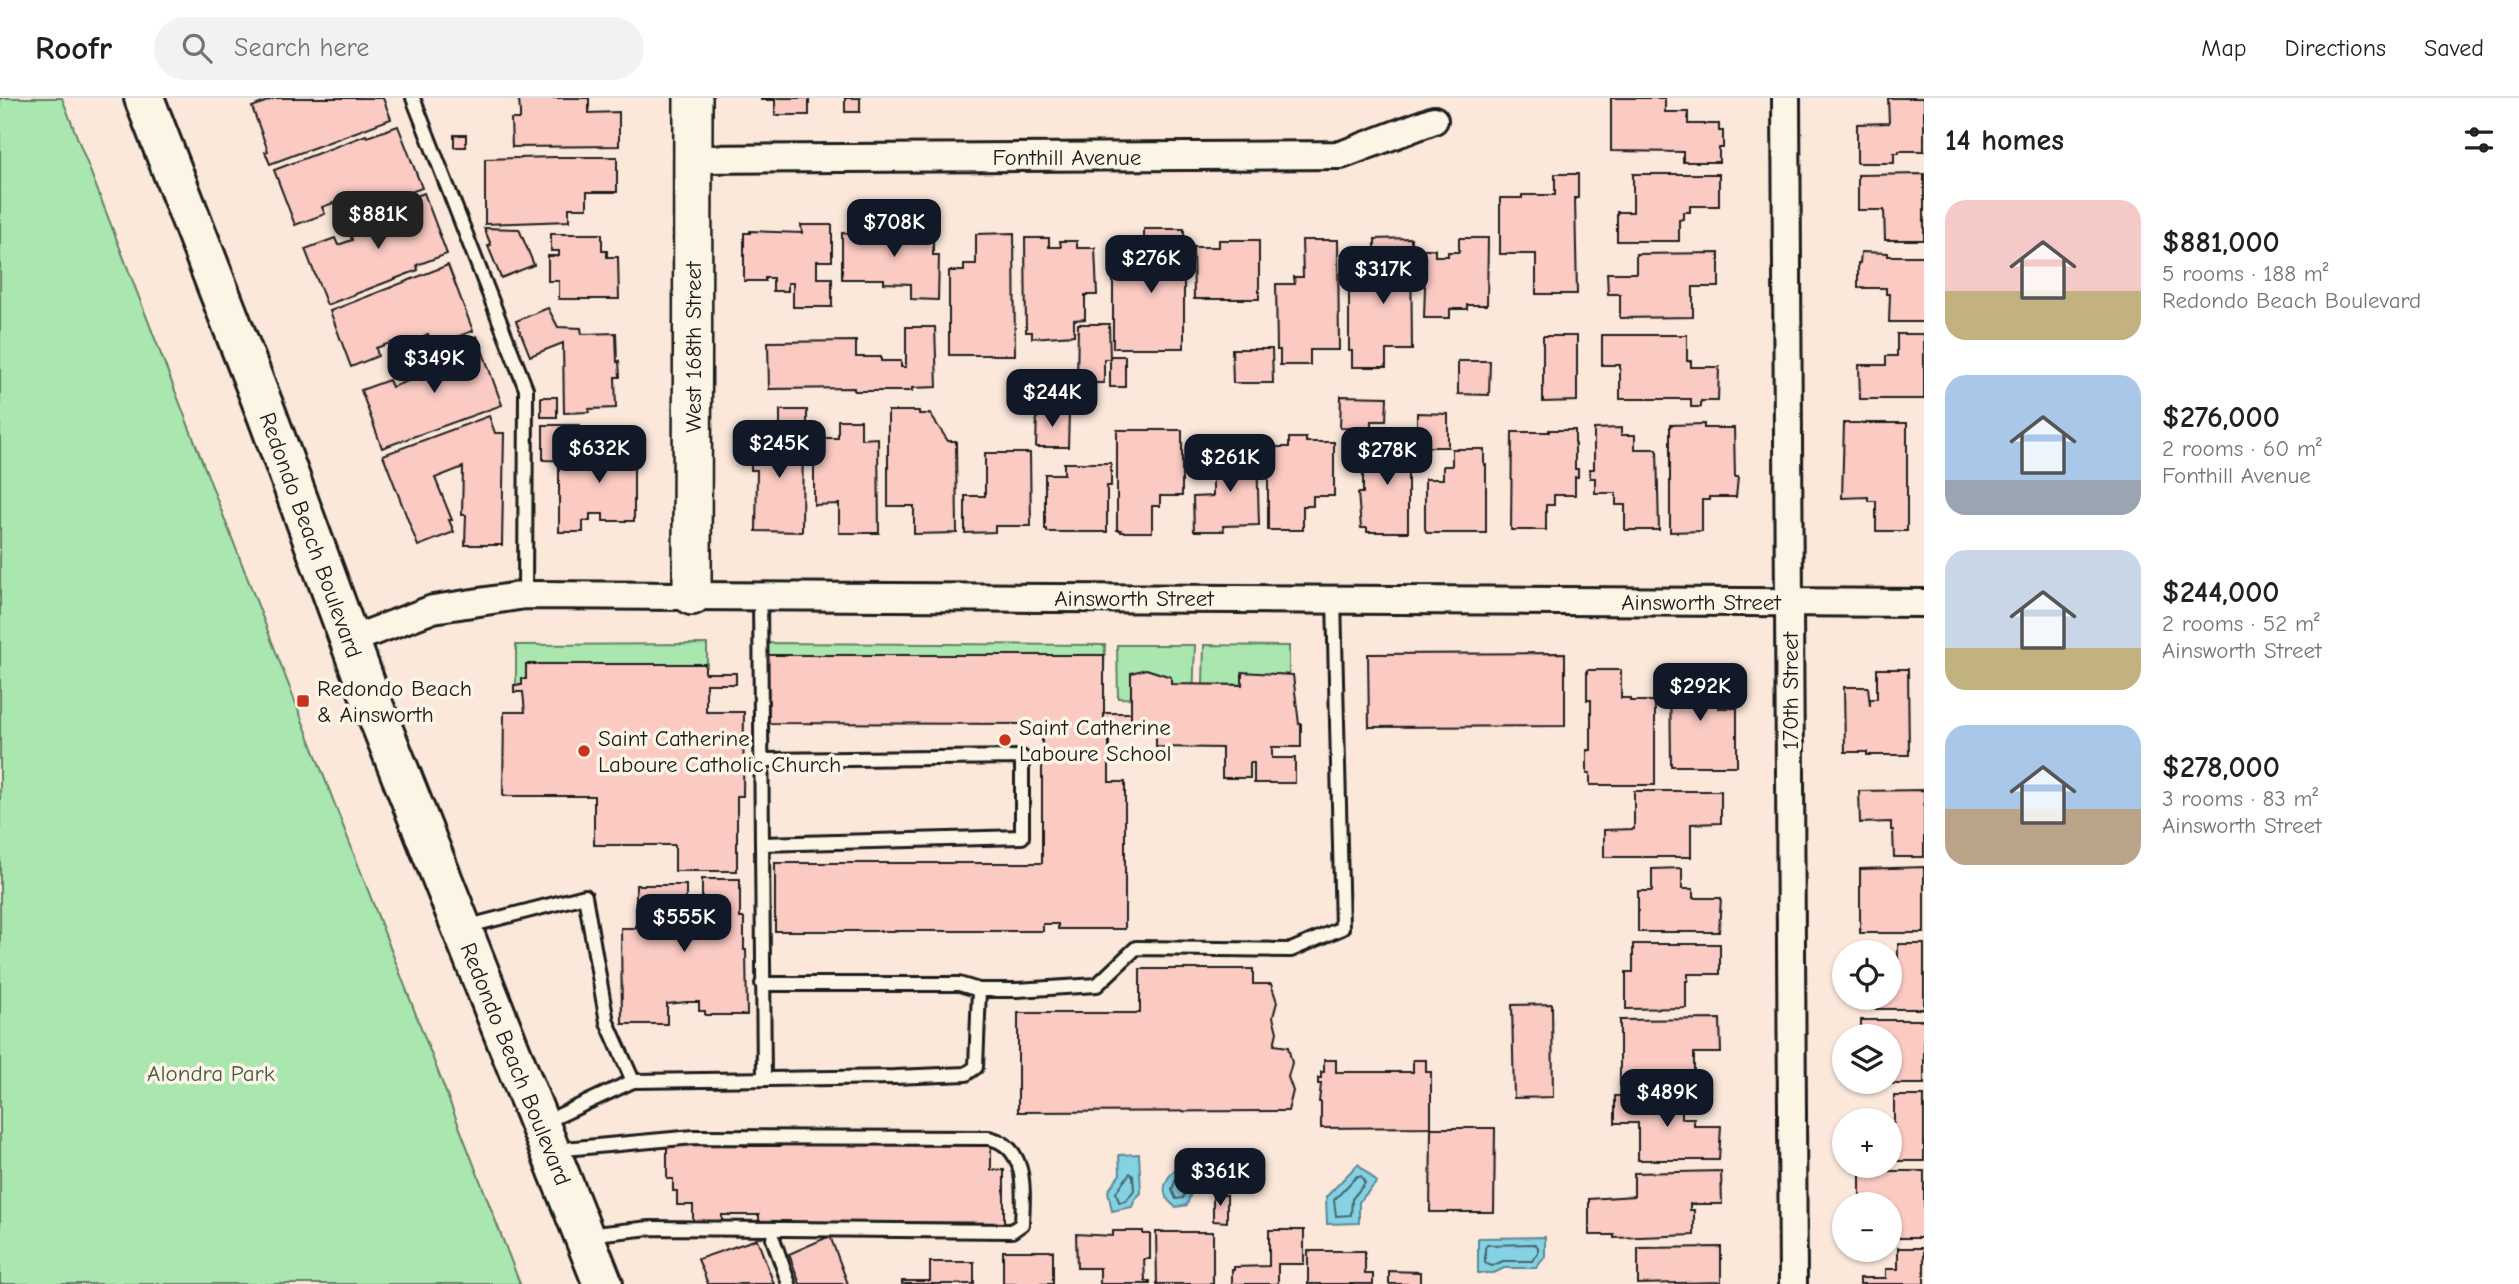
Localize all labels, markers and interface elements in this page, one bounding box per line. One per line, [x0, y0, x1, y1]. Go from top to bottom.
search box [154, 17, 644, 80]
text: Roofr [35, 29, 112, 67]
icon: search [178, 29, 216, 67]
text: Search here [234, 33, 369, 63]
text: Map [2201, 34, 2247, 62]
text: Directions [2285, 34, 2386, 62]
text: Saved [2424, 34, 2484, 62]
icon: filters [2460, 121, 2498, 159]
text: 14 homes [1945, 123, 2064, 158]
street label: Fonthill Avenue [993, 144, 1141, 171]
pin: $881K [329, 192, 427, 251]
text: $881K [348, 200, 408, 227]
pin: $708K [845, 200, 943, 259]
text: $708K [863, 208, 925, 235]
text: $881,000 [2162, 225, 2280, 260]
icon: home [2001, 228, 2085, 312]
pin: $276K [1102, 236, 1200, 295]
text: $276K [1121, 244, 1181, 271]
pin: $317K [1334, 246, 1432, 306]
text: $317K [1354, 255, 1412, 282]
street label: West 168th Street [680, 260, 707, 433]
text: 5 rooms · 188 m² [2162, 260, 2328, 287]
text: Redondo Beach Boulevard [2162, 287, 2421, 314]
pin: $349K [385, 336, 483, 395]
text: $349K [404, 344, 464, 371]
pin: $244K [1003, 370, 1101, 429]
text: $244K [1022, 378, 1082, 405]
text: $276,000 [2162, 400, 2280, 435]
icon: home [2001, 403, 2085, 487]
street label: Redondo Beach Boulevard [254, 409, 368, 662]
pin: $245K [730, 420, 828, 480]
pin: $632K [550, 426, 648, 485]
pin: $278K [1338, 428, 1436, 487]
text: $245K [749, 429, 809, 456]
text: $632K [568, 434, 630, 461]
pin: $261K [1181, 434, 1279, 494]
text: 2 rooms · 60 m² [2162, 435, 2322, 462]
text: $278K [1357, 436, 1417, 463]
text: $261K [1200, 443, 1260, 470]
text: Fonthill Avenue [2162, 462, 2311, 489]
text: $244,000 [2162, 575, 2279, 610]
icon: home [2001, 578, 2085, 662]
street label: Ainsworth Street [1054, 585, 1215, 612]
street label: Ainsworth Street [1621, 589, 1782, 616]
text: 2 rooms · 52 m² [2162, 610, 2320, 637]
street label: 170th Street [1777, 630, 1804, 750]
text: Ainsworth Street [2162, 637, 2322, 664]
pin: $292K [1651, 664, 1749, 723]
text: $292K [1669, 672, 1731, 699]
place label: Redondo Beach & Ainsworth [317, 675, 472, 728]
marker: Redondo Beach & Ainsworth [295, 693, 311, 709]
place label: Saint Catherine Laboure School [1019, 714, 1172, 767]
place label: Saint Catherine Laboure Catholic Church [598, 725, 841, 778]
marker: Saint Catherine Laboure School [997, 732, 1013, 748]
marker: Saint Catherine Laboure Catholic Church [576, 743, 592, 759]
text: $278,000 [2162, 750, 2280, 785]
icon: home [2001, 753, 2085, 837]
text: 3 rooms · 83 m² [2162, 785, 2318, 812]
text: Ainsworth Street [2162, 812, 2322, 839]
pin: $555K [635, 894, 733, 954]
text: $555K [652, 903, 716, 930]
street label: Redondo Beach Boulevard [454, 939, 577, 1189]
map controls [1832, 940, 1902, 1262]
button: locate [1832, 940, 1902, 1010]
button: layers [1832, 1024, 1902, 1094]
park label: Alondra Park [147, 1060, 275, 1087]
pin: $489K [1618, 1070, 1716, 1129]
text: $489K [1636, 1078, 1698, 1105]
button: + [1832, 1108, 1902, 1178]
pin: $361K [1171, 1148, 1269, 1208]
text: $361K [1190, 1157, 1250, 1184]
button: − [1832, 1192, 1902, 1262]

